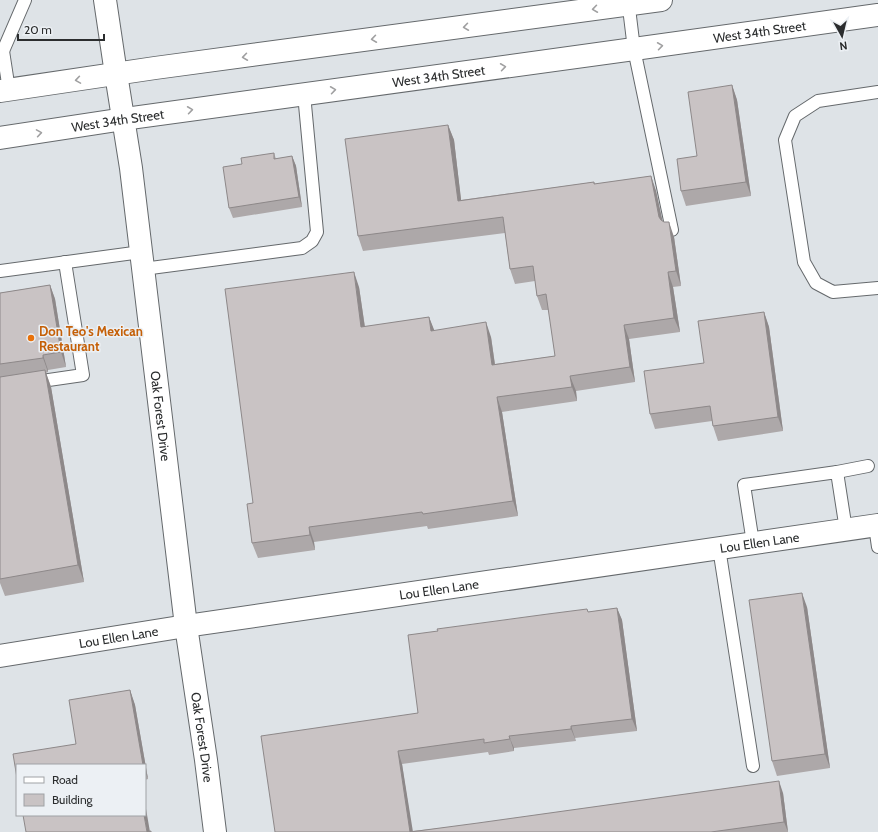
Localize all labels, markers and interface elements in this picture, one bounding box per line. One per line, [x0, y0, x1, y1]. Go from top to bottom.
one-way arrow [592, 4, 598, 13]
scale bar [18, 16, 104, 42]
north arrow [822, 16, 862, 56]
street label: West 34th Street [712, 17, 808, 46]
text: 20 m [24, 22, 52, 37]
one-way arrow [463, 22, 469, 31]
one-way arrow [371, 34, 377, 43]
text: N [839, 38, 848, 53]
one-way arrow [656, 42, 663, 51]
one-way arrow [242, 52, 248, 61]
street label: West 34th Street [391, 61, 487, 90]
one-way arrow [500, 63, 506, 72]
one-way arrow [75, 75, 81, 84]
one-way arrow [329, 86, 336, 95]
street label: West 34th Street [70, 106, 166, 135]
one-way arrow [187, 106, 193, 115]
one-way arrow [35, 129, 42, 137]
place label: Don Teo's Mexican Restaurant [39, 323, 143, 354]
marker: Don Teo's Mexican Restaurant [26, 333, 36, 343]
street label: Oak Forest Drive [147, 370, 174, 462]
street label: Lou Ellen Lane [719, 529, 801, 556]
street label: Lou Ellen Lane [398, 575, 480, 603]
street label: Lou Ellen Lane [78, 623, 160, 651]
street label: Oak Forest Drive [188, 691, 217, 784]
legend [16, 764, 146, 816]
text: Road [52, 772, 78, 787]
text: Building [52, 792, 94, 807]

